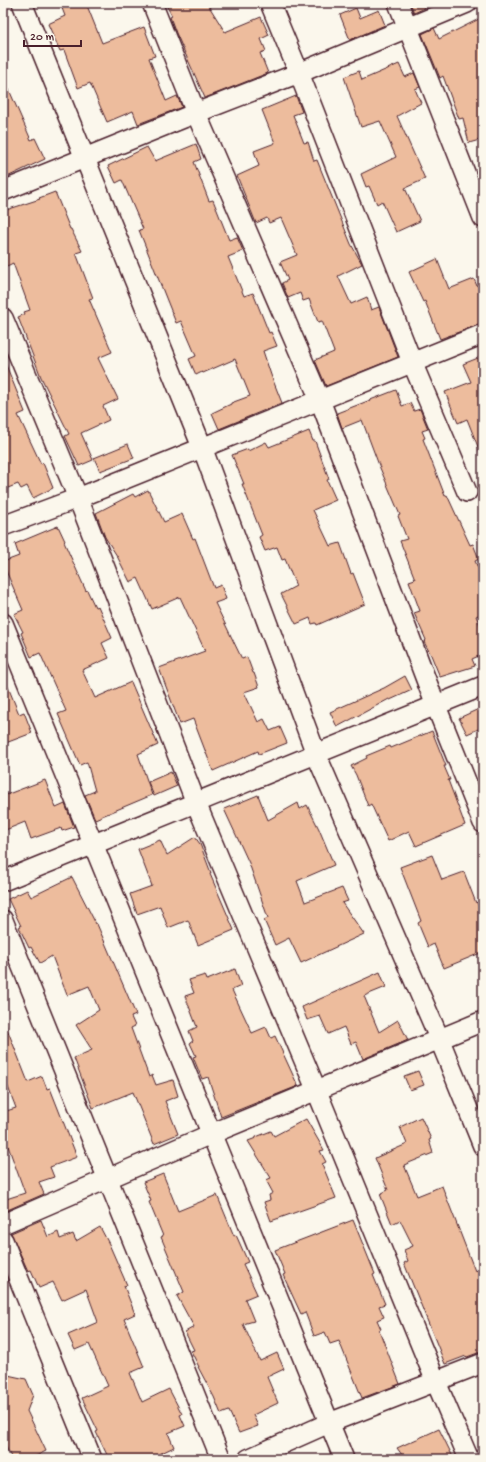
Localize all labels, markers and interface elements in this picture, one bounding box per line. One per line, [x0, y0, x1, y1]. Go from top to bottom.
scale bar [24, 22, 81, 48]
text: 20 m [30, 31, 55, 45]

